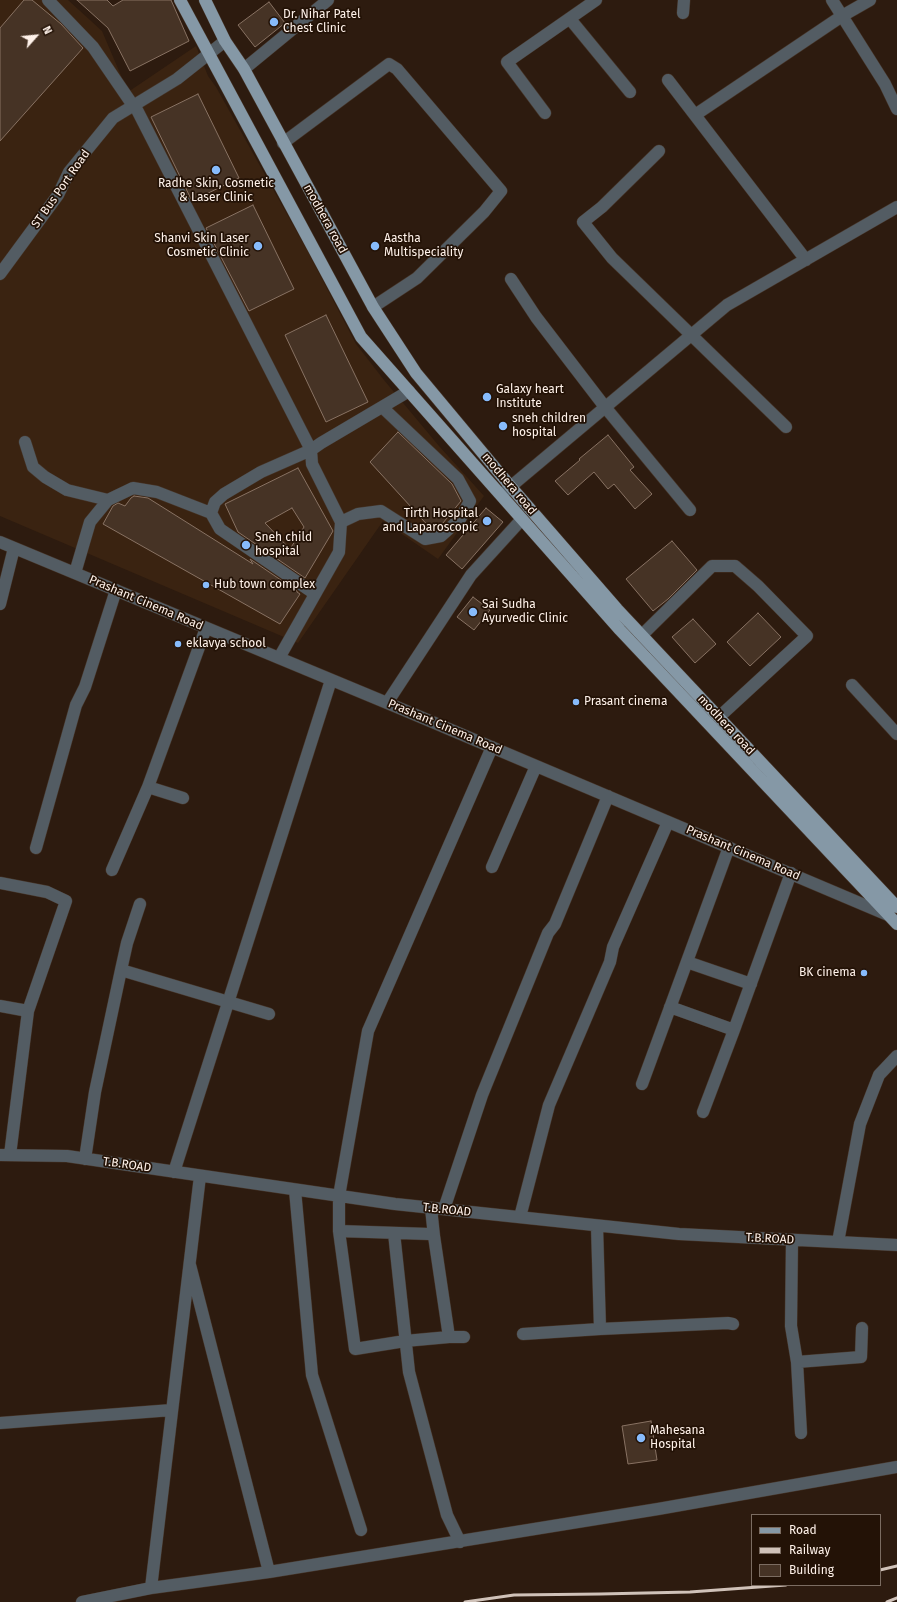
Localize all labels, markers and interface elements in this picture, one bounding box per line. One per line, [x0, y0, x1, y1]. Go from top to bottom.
place label: Dr. Nihar Patel Chest Clinic [283, 8, 360, 36]
north arrow [16, 16, 56, 56]
marker: Dr. Nihar Patel Chest Clinic [268, 16, 280, 28]
text: N [40, 24, 55, 37]
street label: ST Bus Port Road [29, 147, 93, 231]
marker: Radhe Skin, Cosmetic & Laser Clinic [210, 164, 222, 176]
place label: Radhe Skin, Cosmetic & Laser Clinic [158, 177, 274, 205]
street label: modhera road [300, 182, 350, 256]
place label: Shanvi Skin Laser Cosmetic Clinic [154, 232, 249, 260]
place label: Aastha Multispeciality [384, 232, 463, 260]
marker: Shanvi Skin Laser Cosmetic Clinic [252, 240, 264, 252]
marker: Aastha Multispeciality [369, 240, 381, 252]
place label: Galaxy heart Institute [496, 383, 564, 411]
marker: Galaxy heart Institute [481, 391, 493, 403]
place label: sneh children hospital [512, 412, 586, 440]
marker: sneh children hospital [497, 420, 509, 432]
street label: modhera road [479, 450, 539, 518]
place label: Tirth Hospital and Laparoscopic [383, 507, 478, 535]
marker: Tirth Hospital and Laparoscopic [481, 515, 493, 527]
place label: Sneh child hospital [255, 531, 312, 559]
marker: Sneh child hospital [240, 539, 252, 551]
street label: Prashant Cinema Road [87, 572, 205, 634]
place label: Hub town complex [214, 578, 315, 592]
marker: Hub town complex [201, 580, 211, 590]
place label: Sai Sudha Ayurvedic Clinic [482, 598, 568, 626]
marker: Sai Sudha Ayurvedic Clinic [467, 606, 479, 618]
place label: eklavya school [186, 637, 266, 651]
marker: eklavya school [173, 639, 183, 649]
street label: modhera road [695, 692, 757, 758]
place label: Prasant cinema [584, 695, 667, 709]
street label: Prashant Cinema Road [386, 696, 504, 758]
marker: Prasant cinema [571, 697, 581, 707]
street label: Prashant Cinema Road [684, 822, 802, 884]
place label: BK cinema [799, 966, 856, 980]
marker: BK cinema [859, 968, 869, 978]
street label: T.B.ROAD [102, 1154, 152, 1176]
street label: T.B.ROAD [422, 1200, 472, 1220]
street label: T.B.ROAD [745, 1231, 795, 1247]
place label: Mahesana Hospital [650, 1424, 705, 1452]
marker: Mahesana Hospital [635, 1432, 647, 1444]
legend [751, 1514, 881, 1586]
text: Road [789, 1523, 817, 1537]
text: Railway [789, 1543, 830, 1557]
text: Building [789, 1563, 834, 1577]

